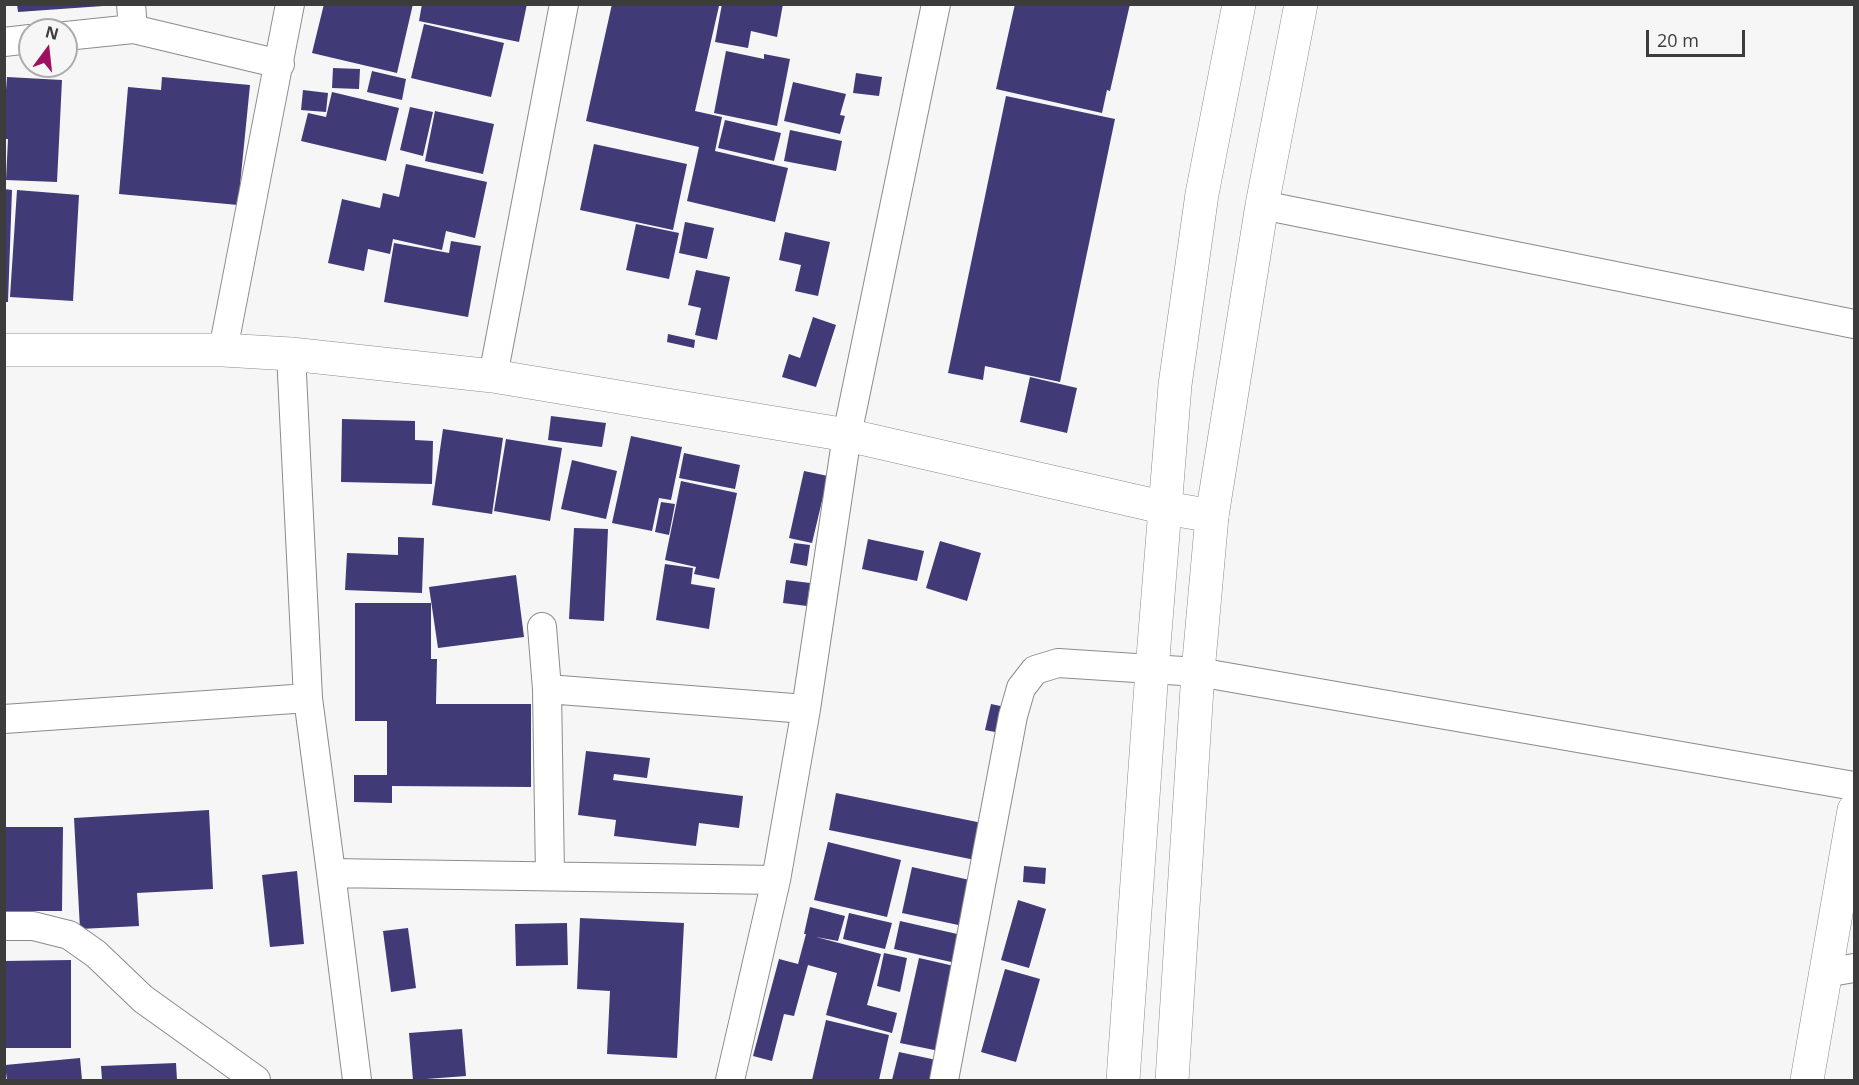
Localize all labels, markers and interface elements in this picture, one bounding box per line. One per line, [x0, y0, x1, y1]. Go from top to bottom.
north arrow [18, 18, 78, 78]
scale bar [1649, 18, 1748, 56]
text: N [43, 20, 61, 45]
text: 20 m [1657, 28, 1699, 52]

